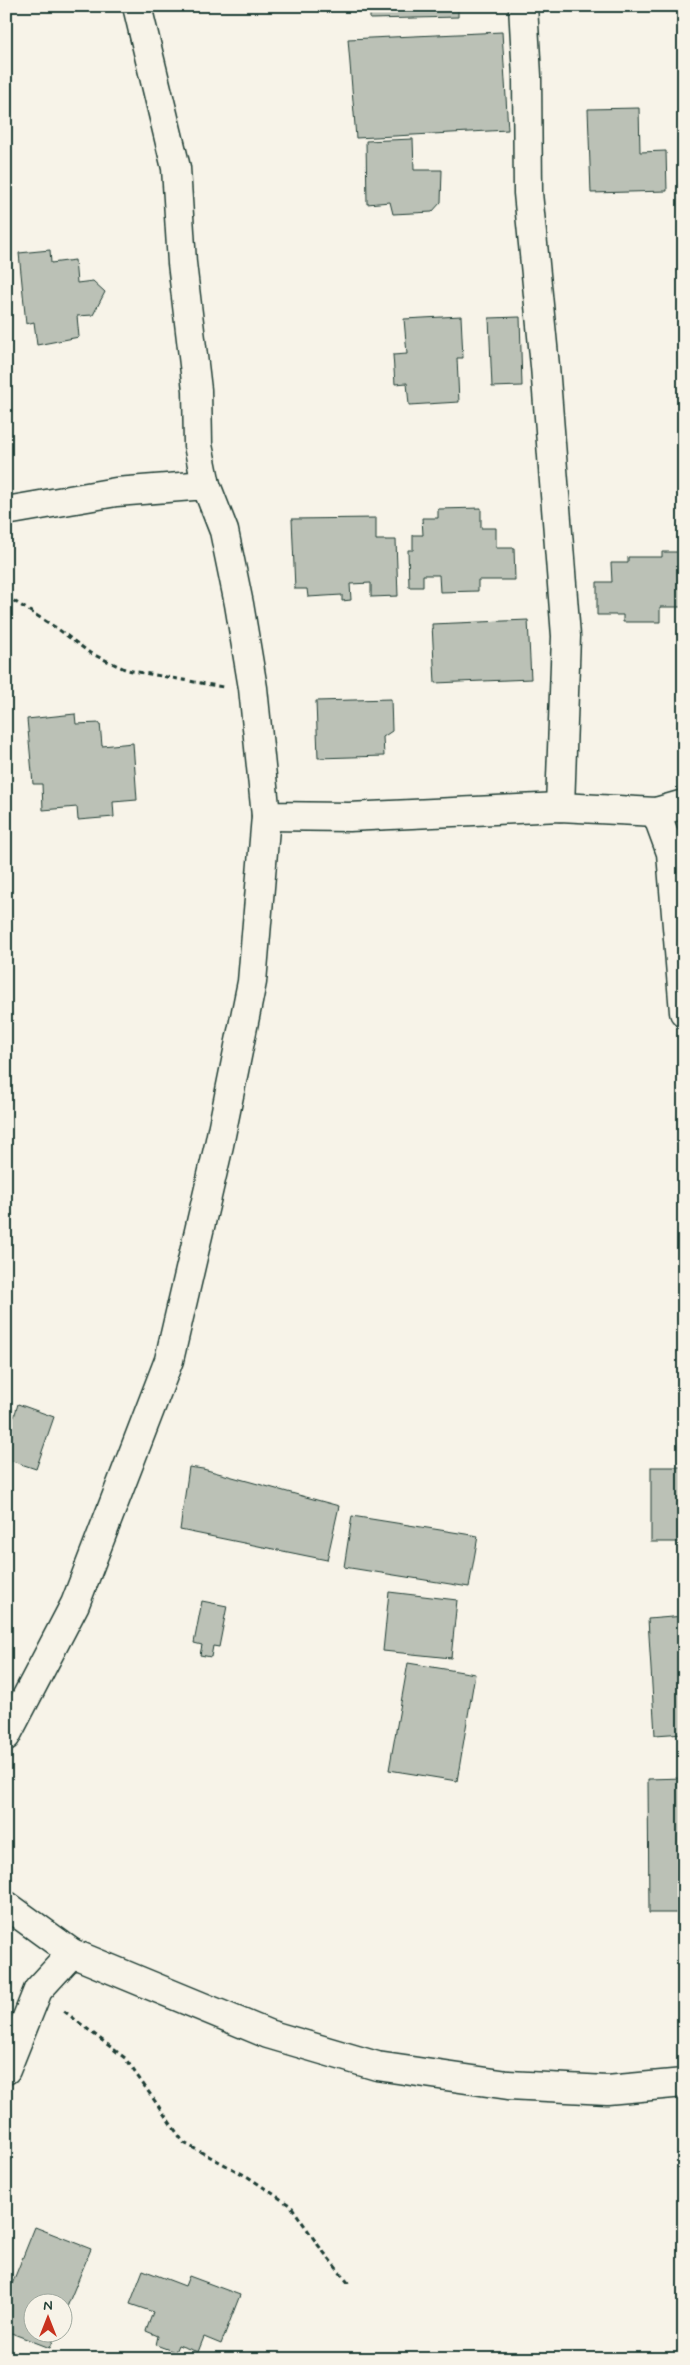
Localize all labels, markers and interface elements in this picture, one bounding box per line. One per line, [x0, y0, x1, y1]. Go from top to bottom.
north arrow [22, 2292, 72, 2342]
text: N [43, 2297, 53, 2315]

